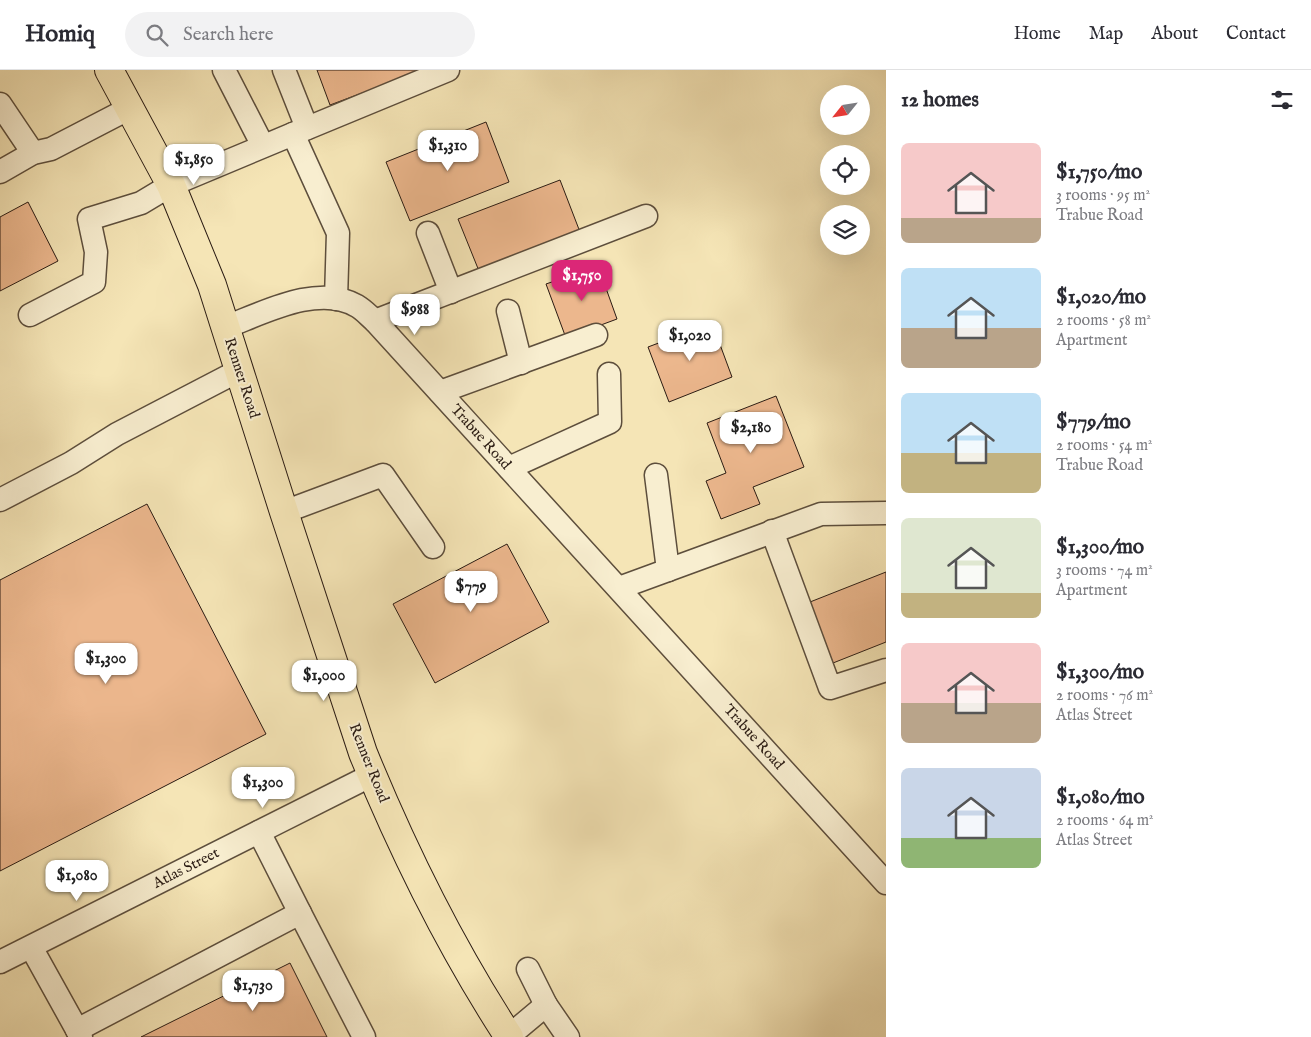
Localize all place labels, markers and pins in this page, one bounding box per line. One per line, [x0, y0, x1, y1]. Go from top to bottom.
pin: $1,310 [407, 129, 489, 172]
pin: $1,850 [153, 144, 235, 186]
pin: $1,750 [541, 260, 623, 302]
pin: $988 [385, 294, 445, 336]
pin: $1,020 [649, 320, 731, 362]
pin: $2,180 [710, 412, 792, 454]
pin: $779 [441, 570, 501, 613]
pin: $1,300 [65, 642, 147, 685]
pin: $1,000 [283, 660, 365, 702]
pin: $1,300 [222, 766, 304, 809]
pin: $1,080 [36, 860, 118, 902]
pin: $1,730 [212, 970, 294, 1012]

